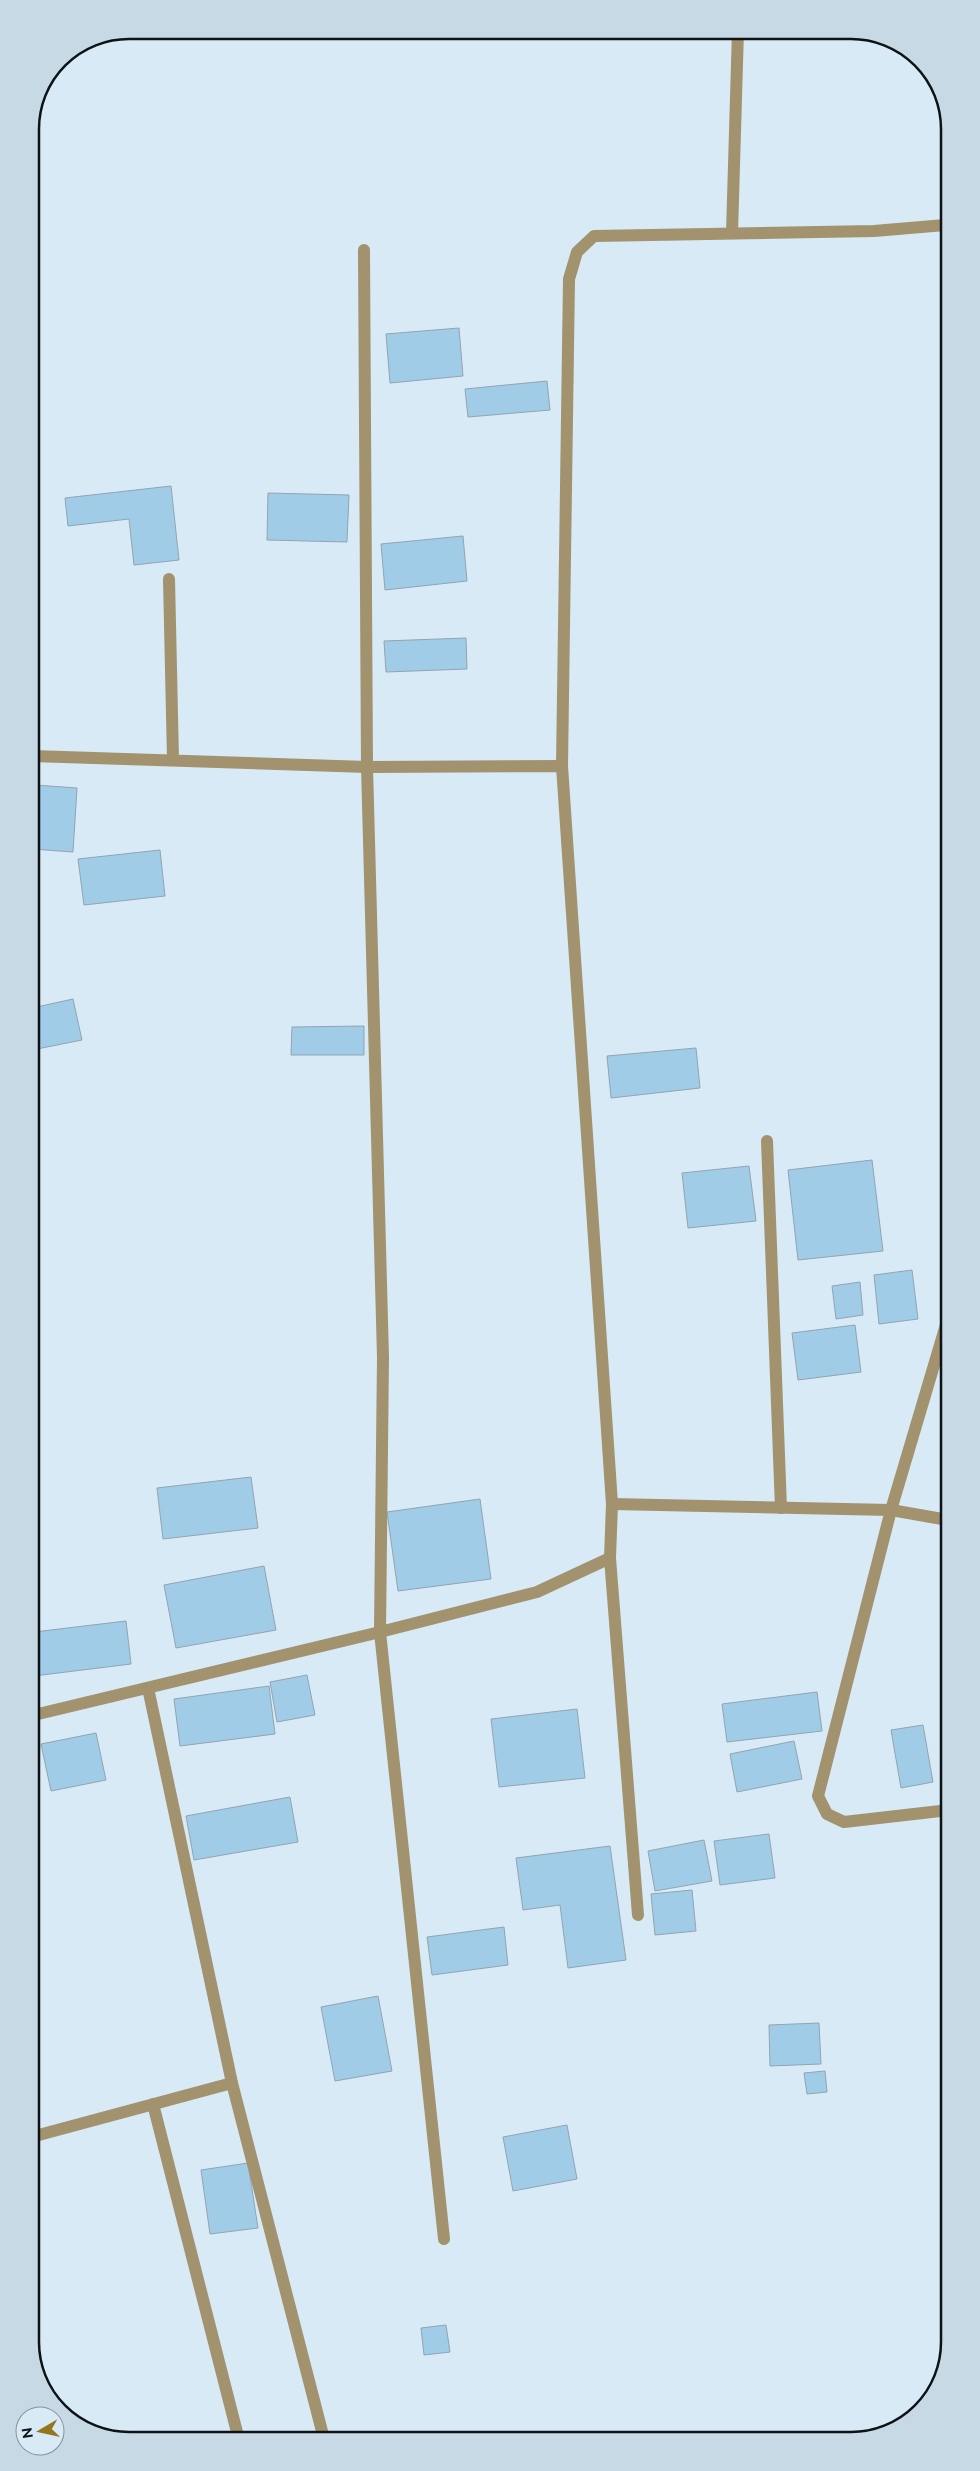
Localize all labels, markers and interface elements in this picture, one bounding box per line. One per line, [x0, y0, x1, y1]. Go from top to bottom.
north arrow [15, 2406, 65, 2456]
text: N [18, 2427, 36, 2440]

